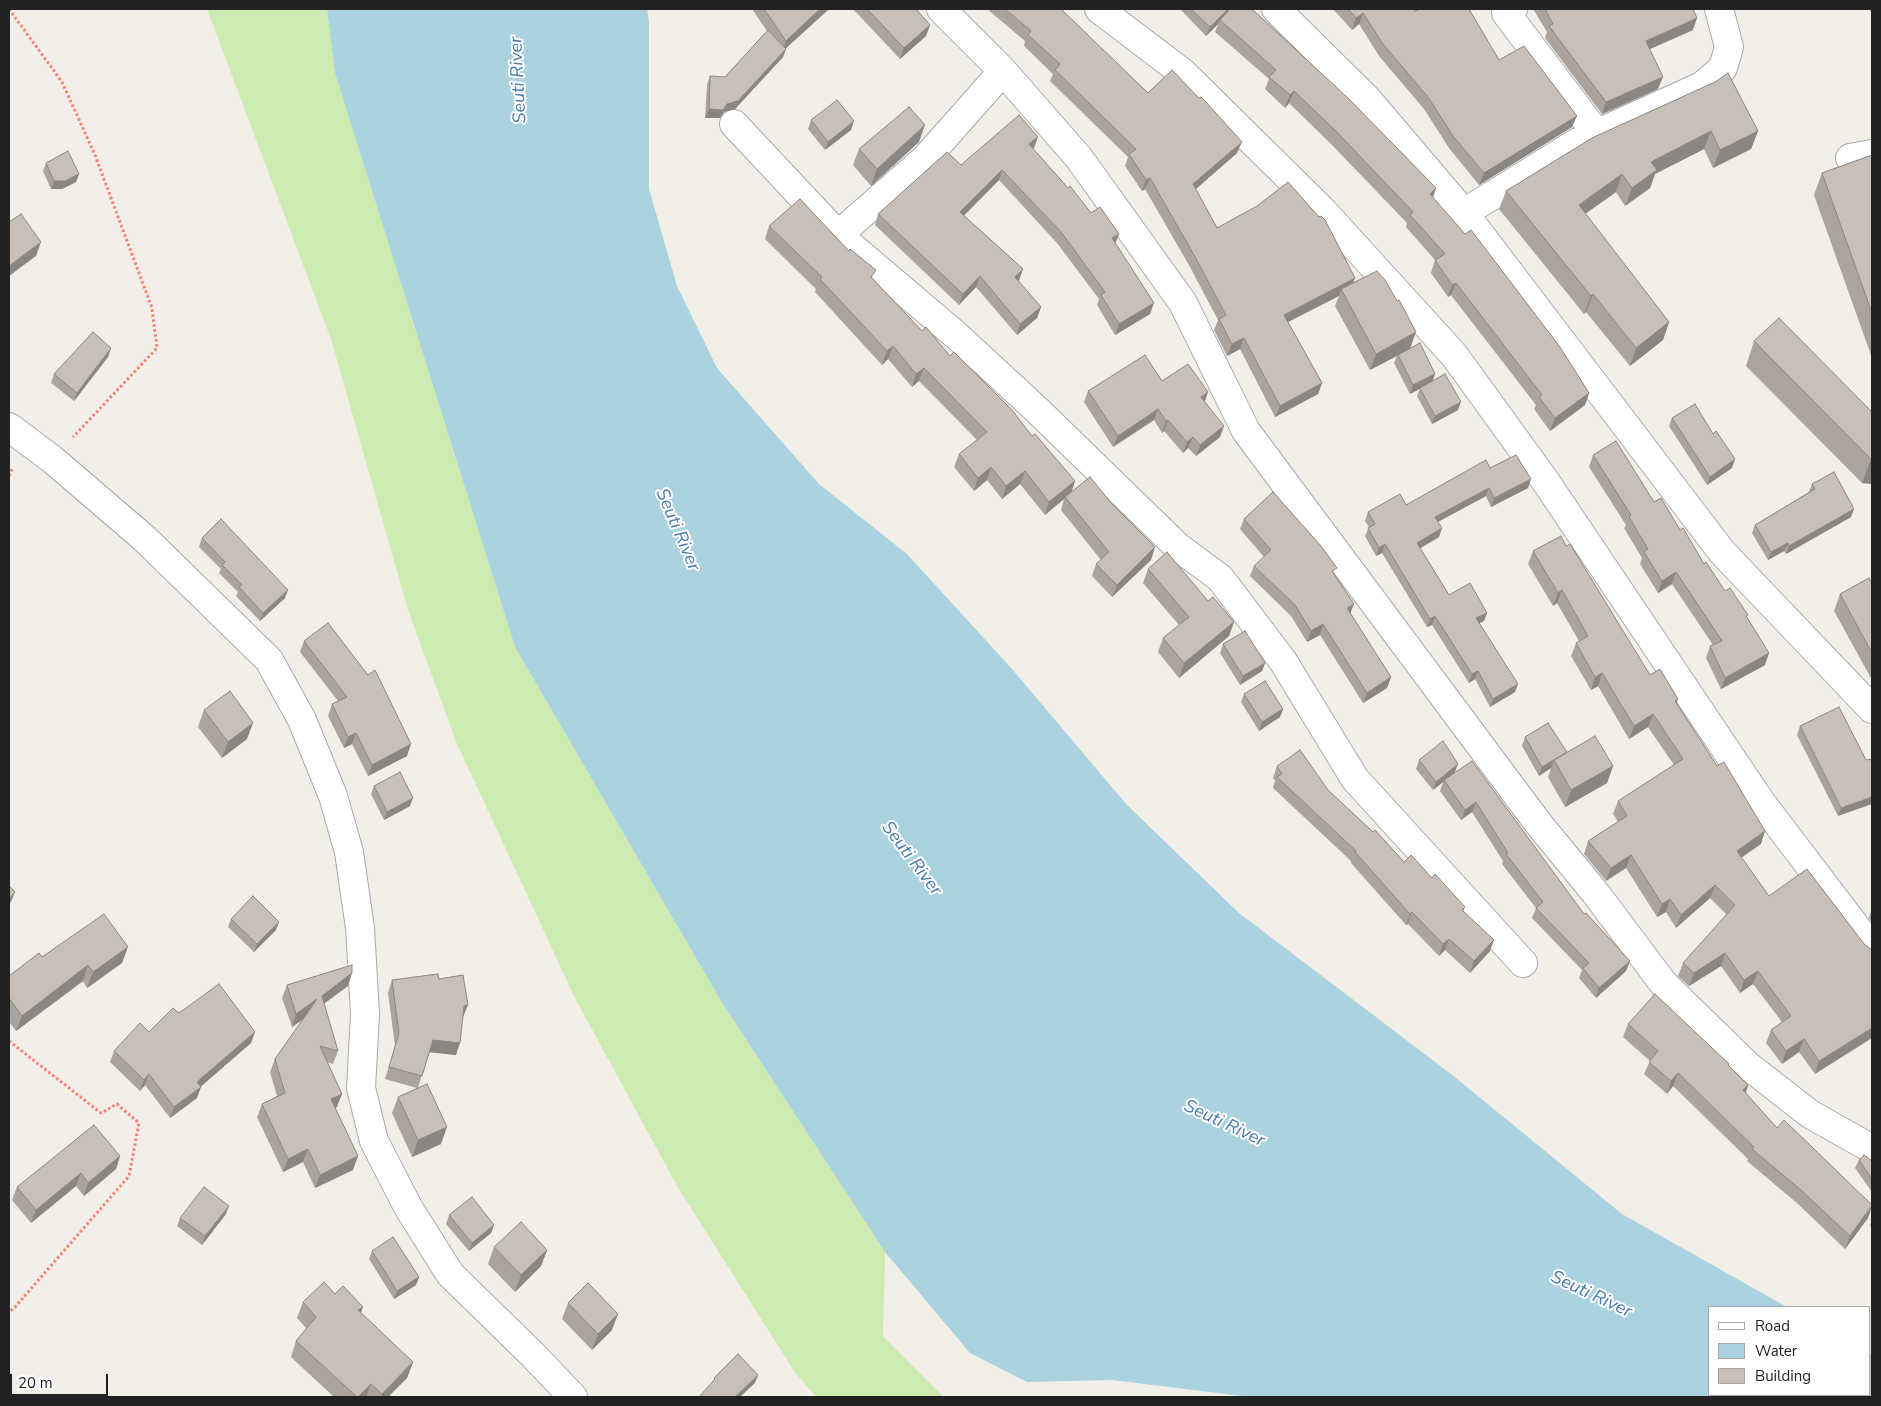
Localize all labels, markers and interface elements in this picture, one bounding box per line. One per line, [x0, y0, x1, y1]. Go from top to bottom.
water label: Seuti River [506, 36, 532, 124]
water label: Seuti River [650, 486, 704, 574]
water label: Seuti River [876, 818, 946, 900]
water label: Seuti River [1180, 1096, 1268, 1152]
water label: Seuti River [1547, 1267, 1635, 1323]
legend [1708, 1306, 1871, 1396]
text: Road [1755, 1316, 1790, 1336]
text: Water [1755, 1341, 1797, 1361]
scale bar [12, 1364, 110, 1396]
text: Building [1755, 1366, 1811, 1386]
text: 20 m [18, 1373, 53, 1393]

